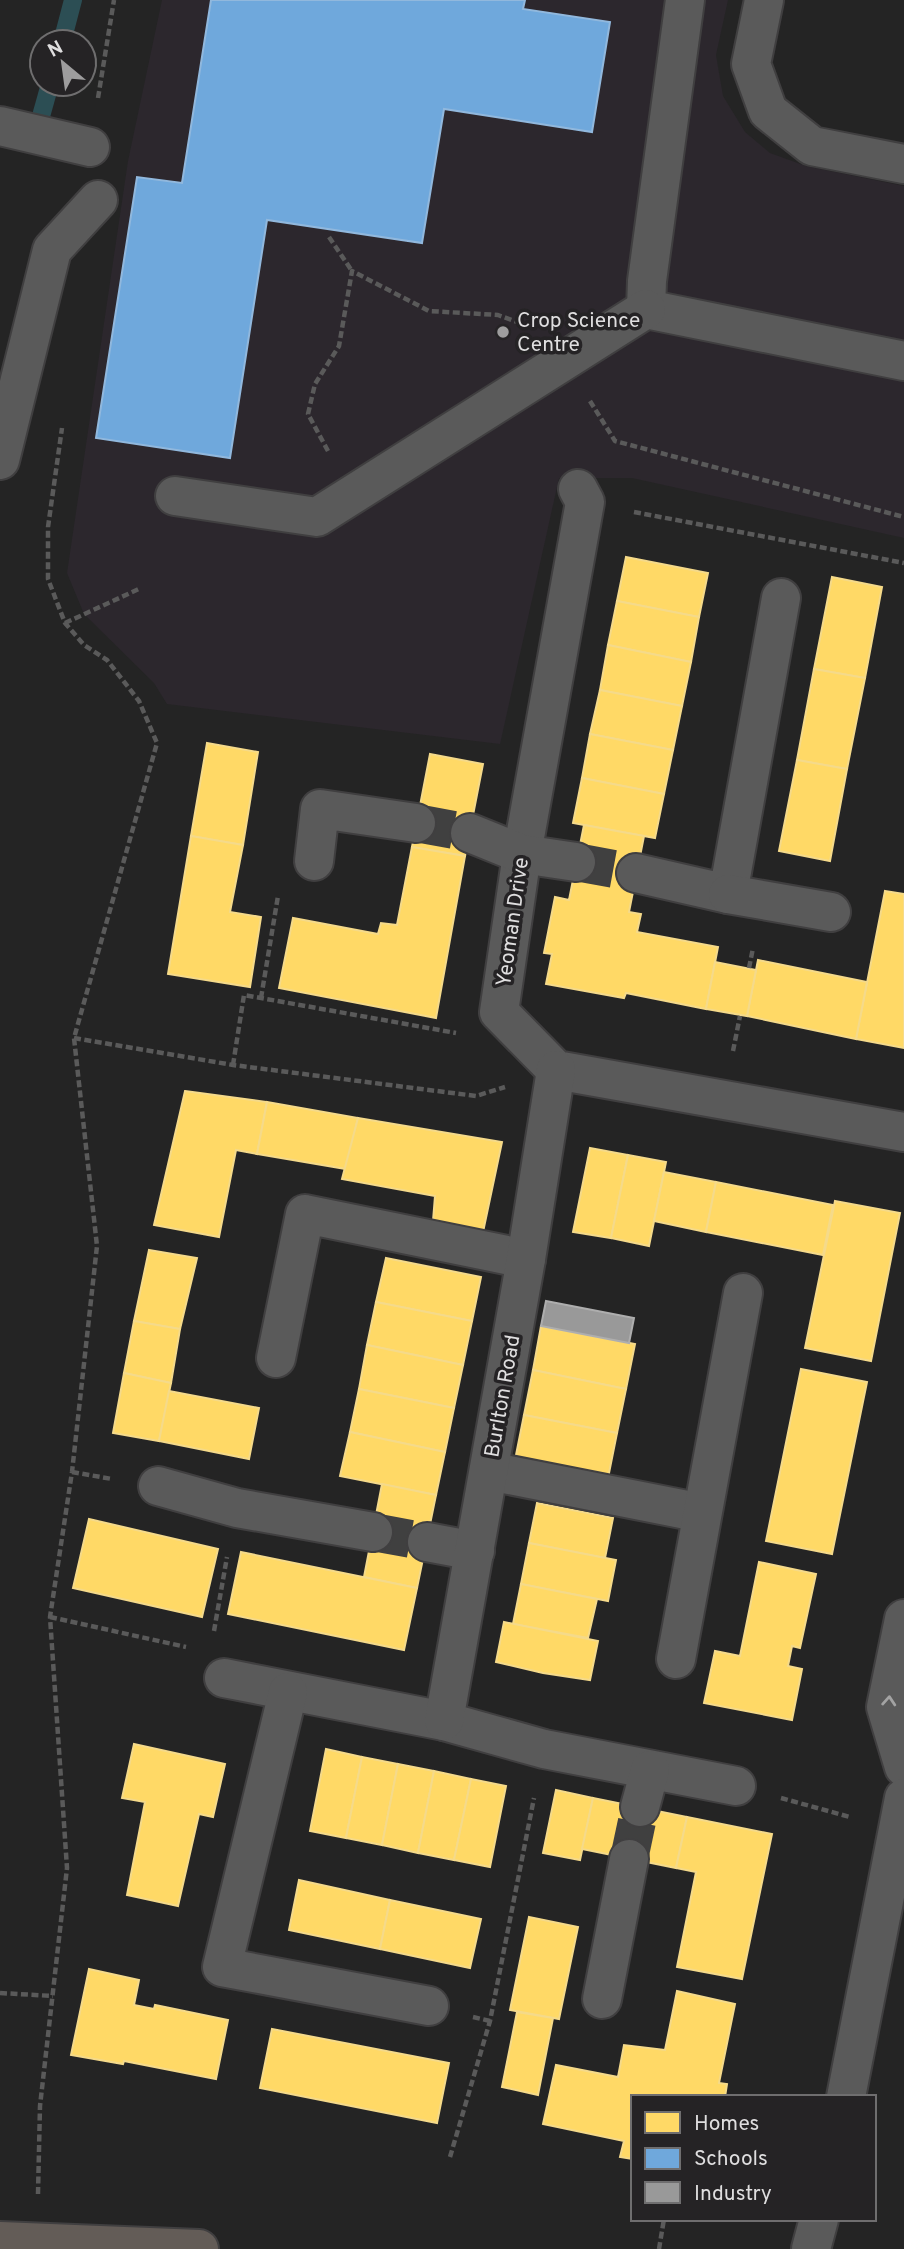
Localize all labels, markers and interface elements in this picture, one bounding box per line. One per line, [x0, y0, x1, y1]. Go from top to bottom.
north arrow [28, 28, 98, 98]
text: N [44, 36, 68, 64]
place label: Crop Science Centre [517, 308, 640, 359]
marker: Crop Science Centre [495, 324, 511, 340]
street label: Yeoman Drive [491, 856, 536, 989]
street label: Burlton Road [479, 1333, 528, 1460]
one-way arrow [881, 1695, 896, 1706]
legend [631, 2095, 876, 2221]
text: Homes [694, 2111, 759, 2138]
text: Schools [694, 2146, 768, 2173]
text: Industry [694, 2181, 772, 2208]

